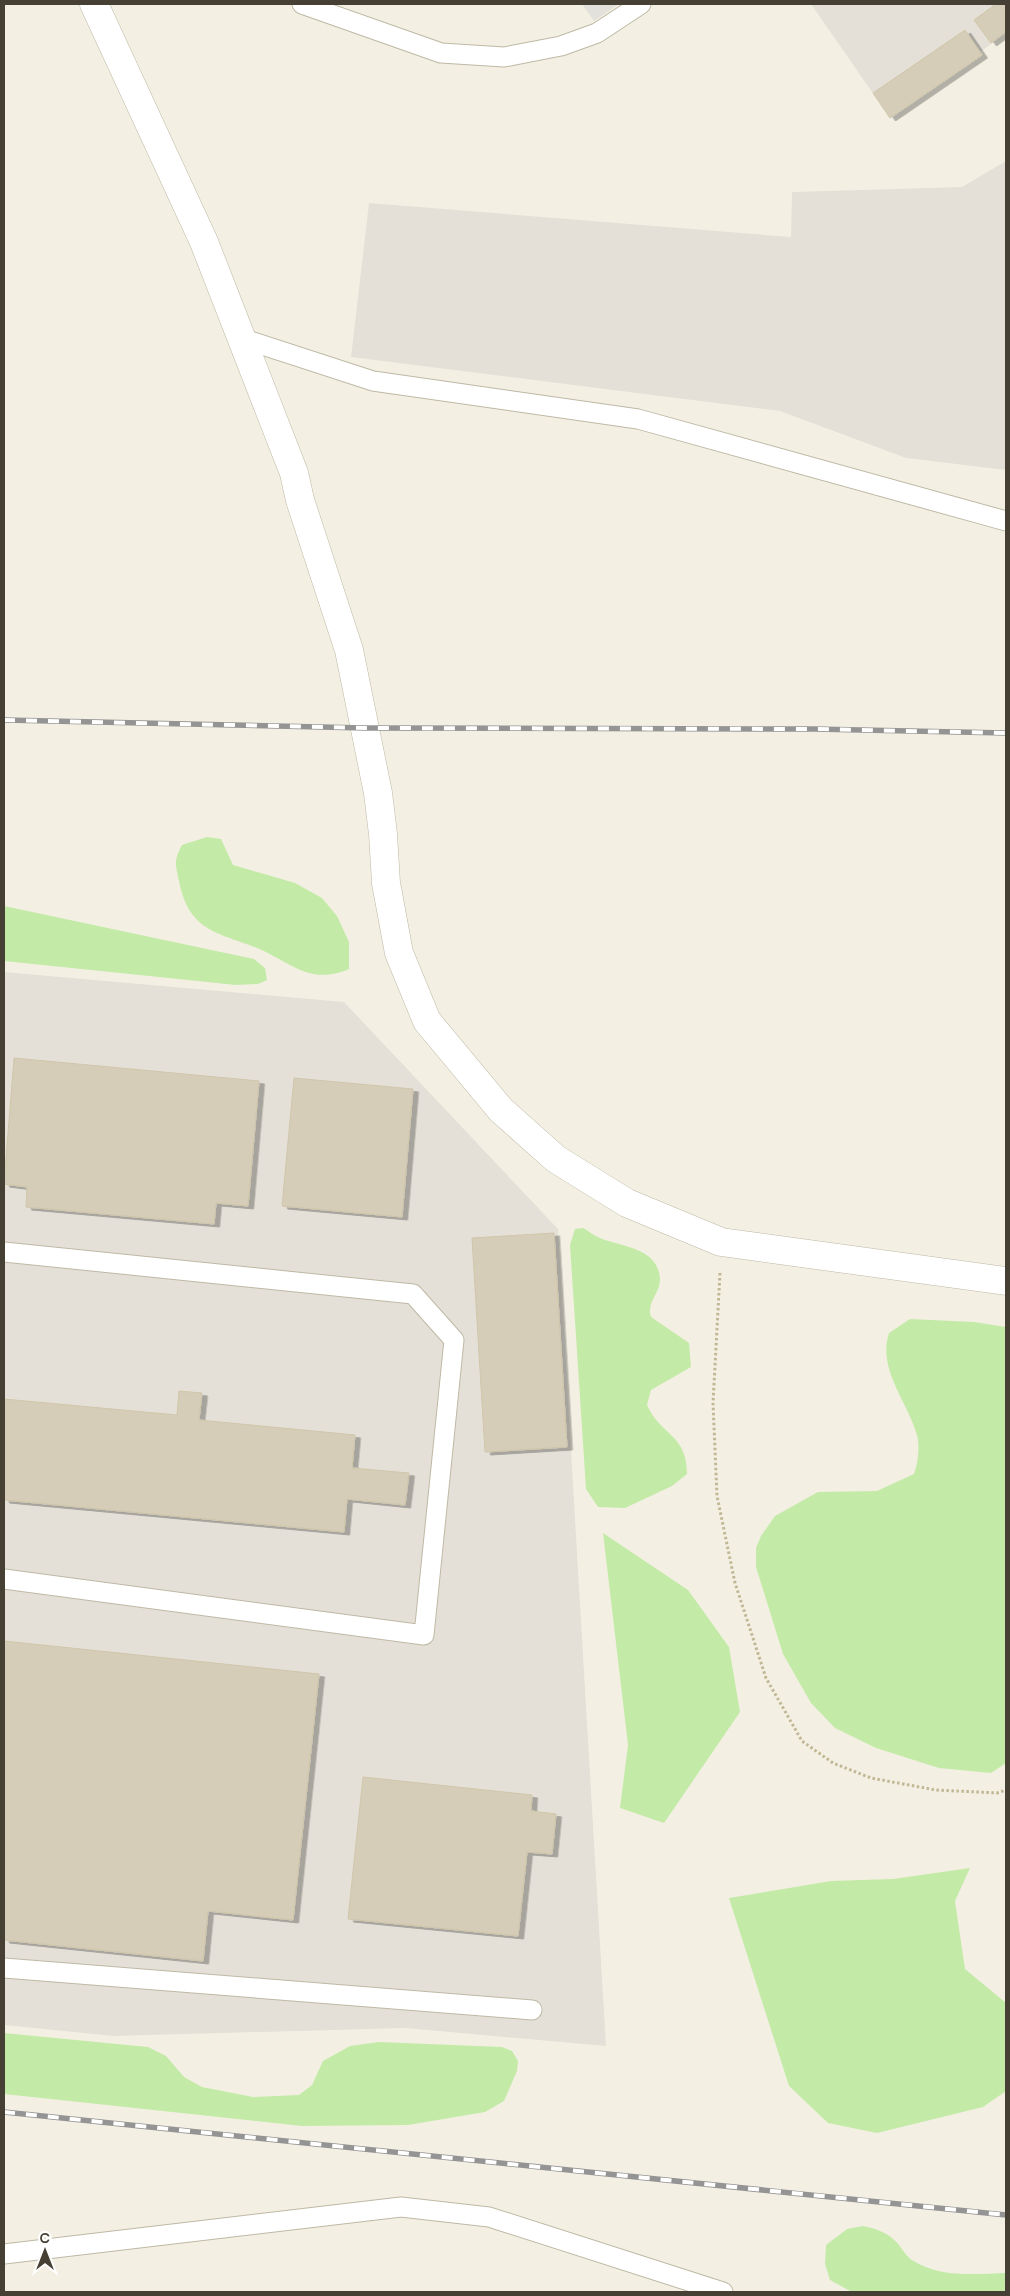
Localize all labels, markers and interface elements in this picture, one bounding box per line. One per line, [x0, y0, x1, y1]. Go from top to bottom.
north arrow [20, 2226, 70, 2276]
text: С [40, 2228, 50, 2247]

